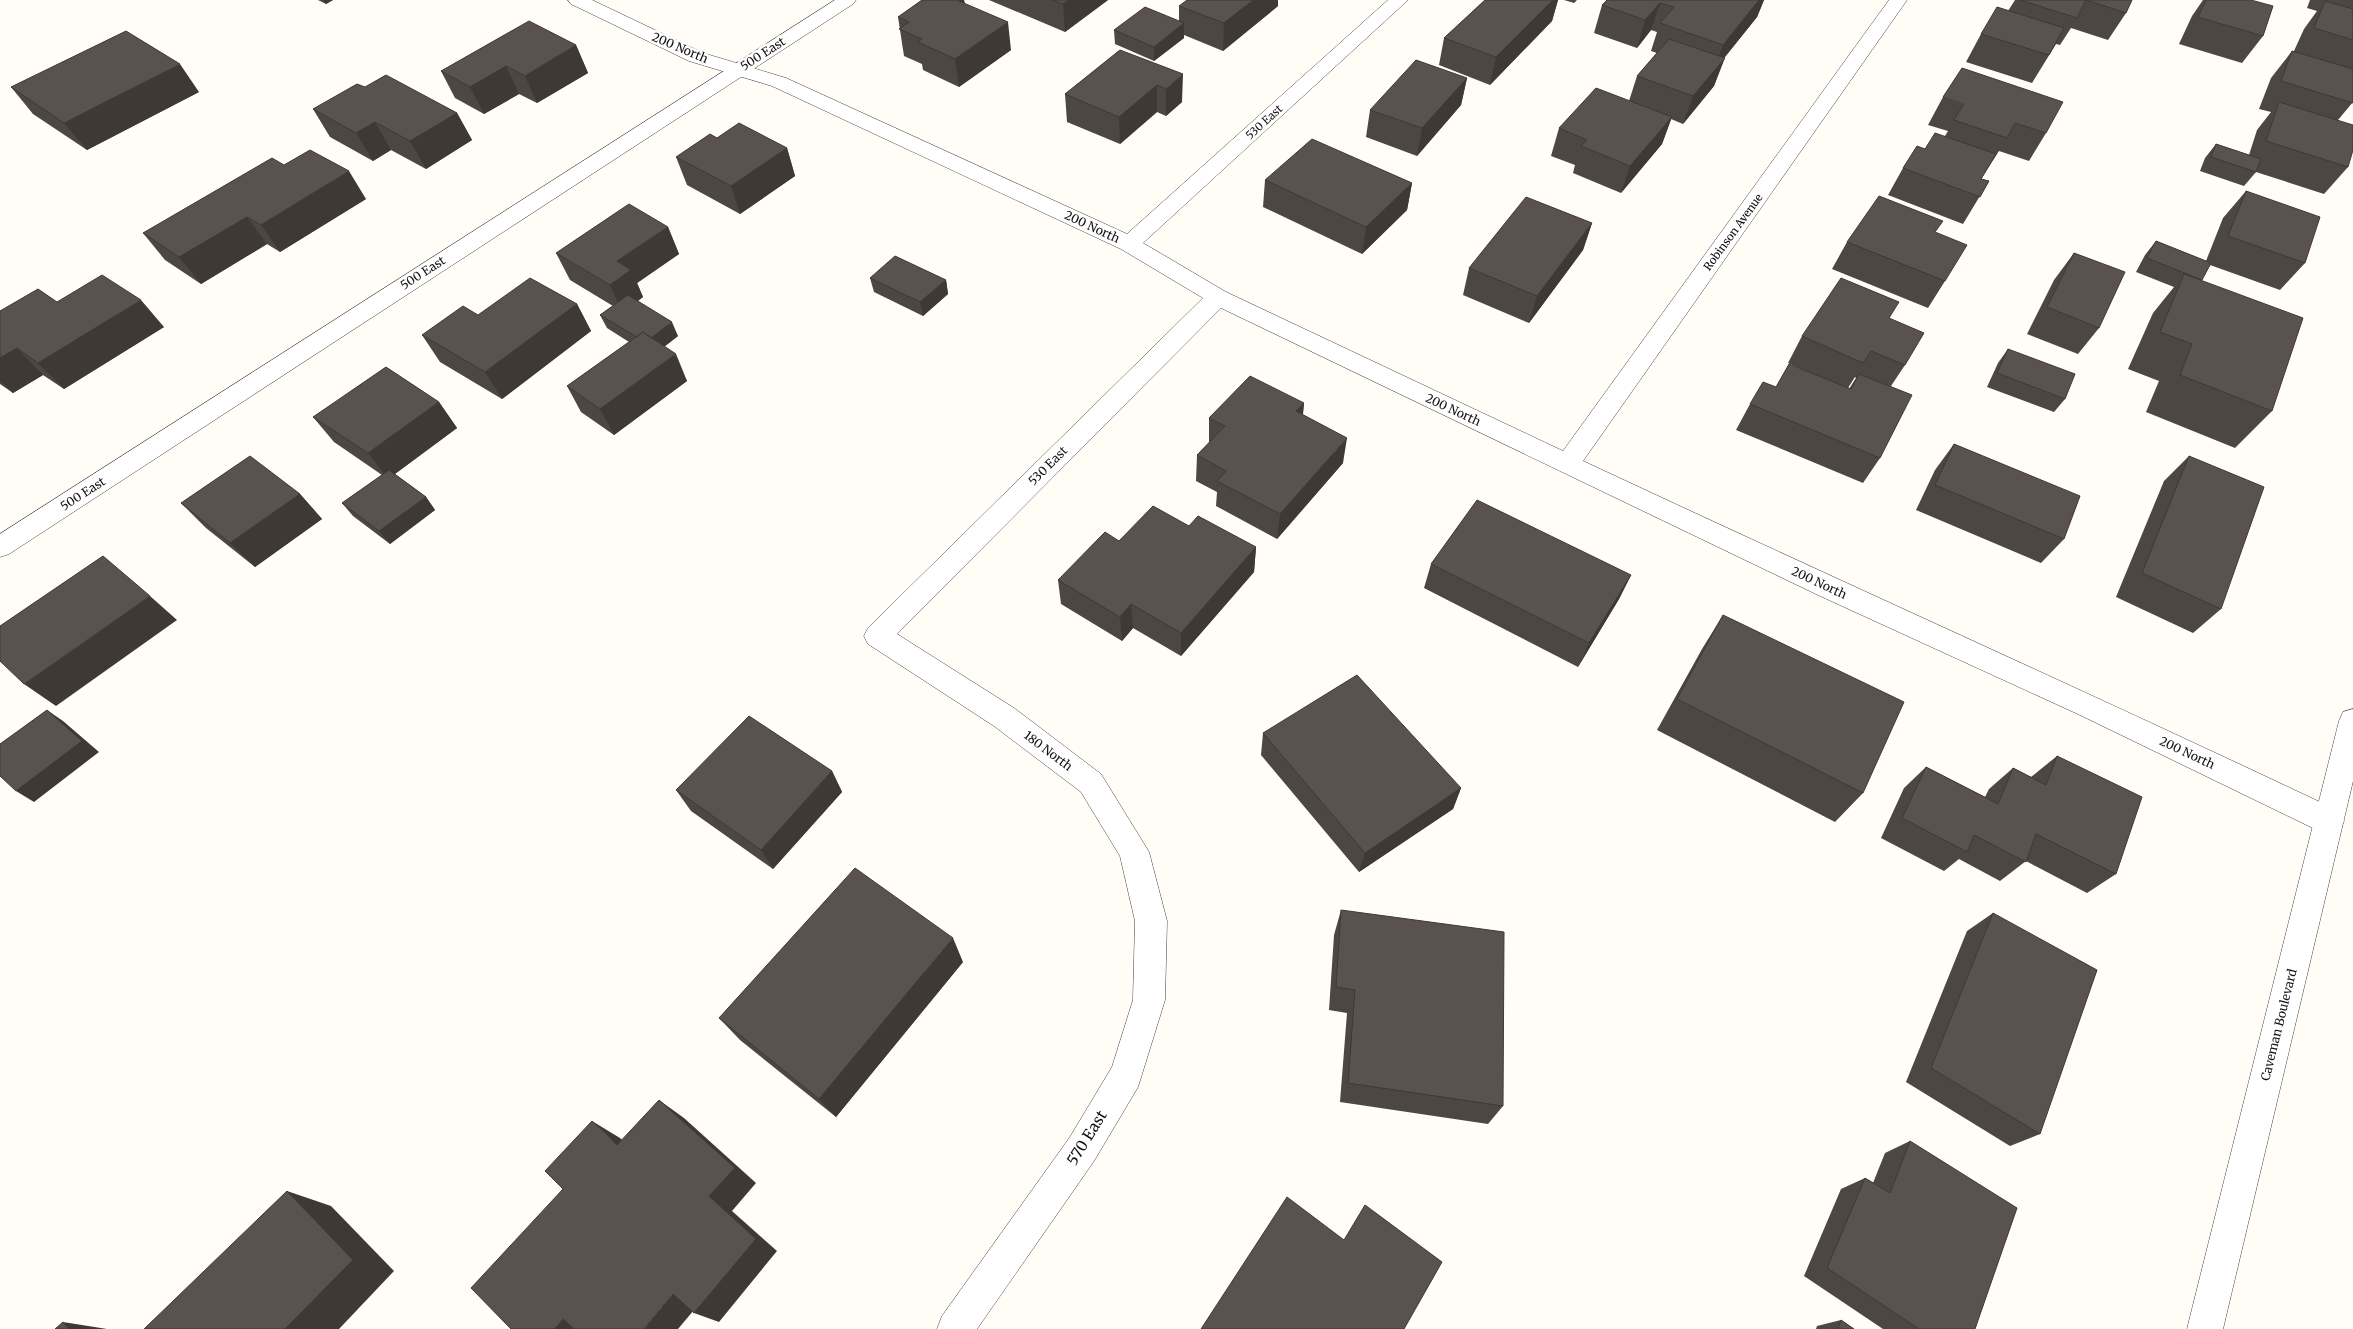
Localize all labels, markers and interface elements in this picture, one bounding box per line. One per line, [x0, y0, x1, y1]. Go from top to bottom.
street label: 200 North [650, 29, 711, 66]
street label: 500 East [738, 33, 788, 74]
street label: 530 East [1243, 101, 1286, 142]
street label: Robinson Avenue [1700, 191, 1766, 273]
street label: 200 North [1062, 207, 1122, 246]
street label: 500 East [398, 252, 448, 293]
street label: 200 North [1423, 390, 1483, 429]
street label: 530 East [1025, 443, 1070, 488]
street label: 500 East [58, 473, 108, 514]
street label: 200 North [1789, 563, 1849, 602]
street label: 180 North [1021, 728, 1076, 774]
street label: 200 North [2157, 733, 2217, 772]
street label: Caveman Boulevard [2257, 967, 2300, 1082]
street label: 570 East [1062, 1107, 1111, 1169]

